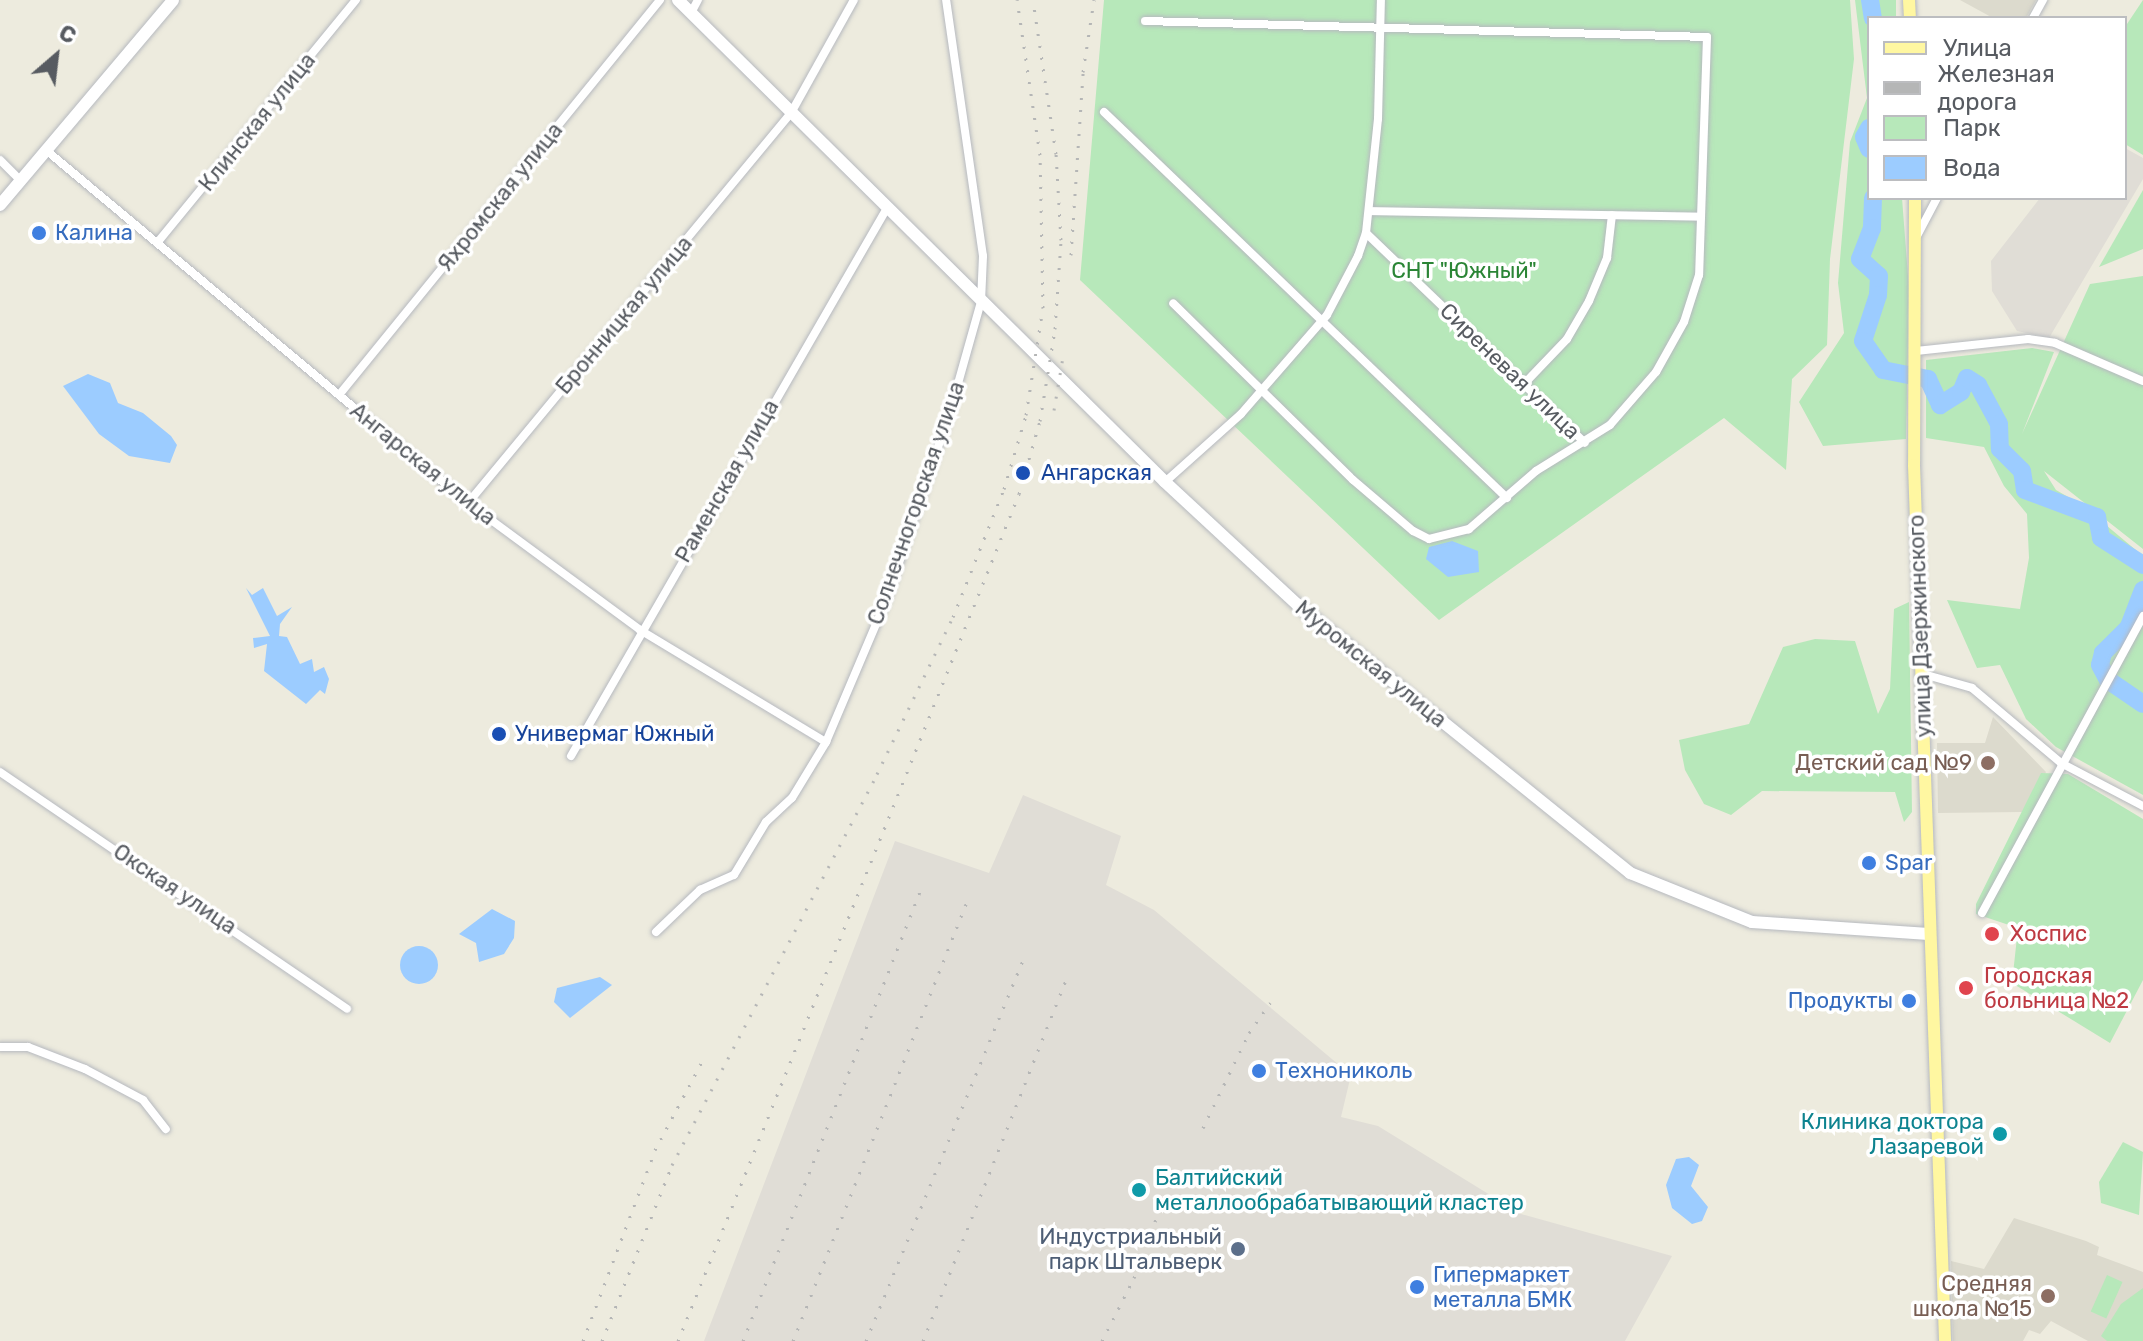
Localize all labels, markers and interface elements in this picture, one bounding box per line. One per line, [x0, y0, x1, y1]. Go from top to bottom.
north arrow [16, 16, 96, 96]
legend [1867, 16, 2127, 200]
text: С [54, 19, 81, 50]
text: Улица [1943, 34, 2012, 62]
street label: Клинская улица [193, 47, 321, 197]
text: Железная дорога [1937, 60, 2055, 116]
text: Парк [1943, 114, 2001, 142]
street label: Яхромская улица [432, 117, 568, 277]
text: Вода [1943, 154, 2000, 182]
place label: Калина [55, 220, 133, 246]
marker: Калина [30, 224, 48, 242]
street label: Бронницкая улица [550, 231, 698, 399]
park label: СНТ "Южный" [1391, 258, 1537, 284]
street label: Сиреневая улица [1435, 297, 1585, 445]
street label: Солнечногорская улица [862, 378, 970, 628]
street label: Раменская улица [670, 395, 784, 567]
street label: Ангарская улица [345, 397, 501, 531]
place label: Ангарская [1041, 460, 1152, 486]
marker: Ангарская [1012, 462, 1034, 484]
street label: улица Дзержинского [1903, 514, 1937, 738]
street label: Муромская улица [1290, 595, 1452, 733]
place label: Универмаг Южный [515, 721, 715, 747]
marker: Универмаг Южный [490, 725, 508, 743]
place label: Детский сад №9 [1795, 750, 1972, 776]
marker: Детский сад №9 [1979, 754, 1997, 772]
street label: Окская улица [108, 838, 242, 940]
place label: Spar [1885, 850, 1932, 876]
marker: Spar [1860, 854, 1878, 872]
place label: Хоспис [2010, 921, 2087, 947]
marker: Хоспис [1981, 923, 2003, 945]
place label: Городская больница №2 [1984, 962, 2129, 1014]
marker: Городская больница №2 [1955, 977, 1977, 999]
place label: Продукты [1788, 988, 1893, 1014]
marker: Продукты [1900, 992, 1918, 1010]
place label: Технониколь [1275, 1058, 1412, 1084]
marker: Технониколь [1250, 1062, 1268, 1080]
place label: Клиника доктора Лазаревой [1801, 1108, 1984, 1160]
marker: Клиника доктора Лазаревой [1991, 1125, 2009, 1143]
place label: Балтийский металлообрабатывающий кластер [1155, 1164, 1524, 1216]
marker: Балтийский металлообрабатывающий кластер [1130, 1181, 1148, 1199]
place label: Индустриальный парк Штальверк [1039, 1223, 1222, 1274]
marker: Индустриальный парк Штальверк [1229, 1240, 1247, 1258]
place label: Гипермаркет металла БМК [1433, 1261, 1572, 1312]
place label: Средняя школа №15 [1913, 1270, 2032, 1322]
marker: Гипермаркет металла БМК [1408, 1278, 1426, 1296]
marker: Средняя школа №15 [2039, 1287, 2057, 1305]

